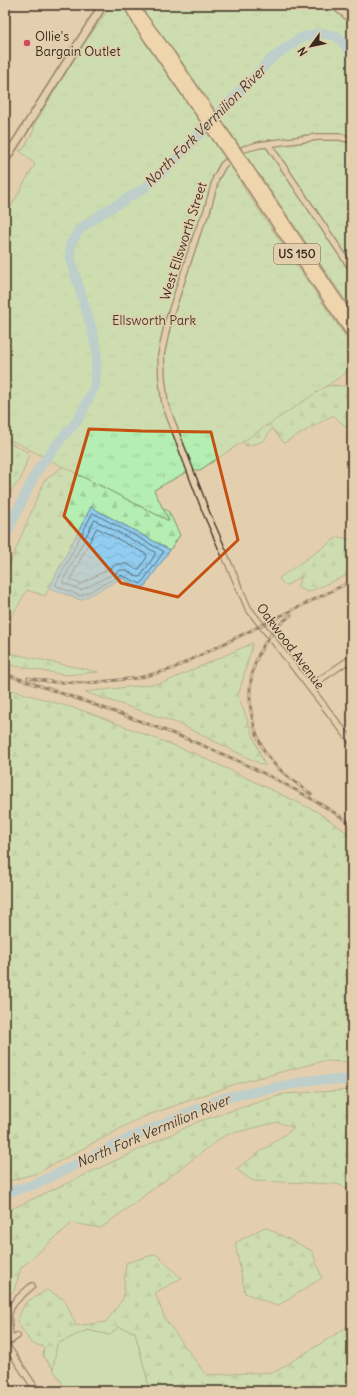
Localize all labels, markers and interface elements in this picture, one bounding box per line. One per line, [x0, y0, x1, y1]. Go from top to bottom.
north arrow [291, 26, 331, 66]
place label: Ollie's Bargain Outlet [35, 28, 121, 60]
marker: Ollie's Bargain Outlet [22, 38, 32, 48]
text: N [295, 44, 311, 58]
water label: North Fork Vermilion River [140, 60, 271, 191]
street label: West Ellsworth Street [156, 179, 211, 303]
road number: US 150 [274, 244, 320, 264]
park label: Ellsworth Park [112, 312, 196, 329]
street label: Oakwood Avenue [253, 600, 328, 693]
water label: North Fork Vermilion River [73, 1090, 235, 1172]

